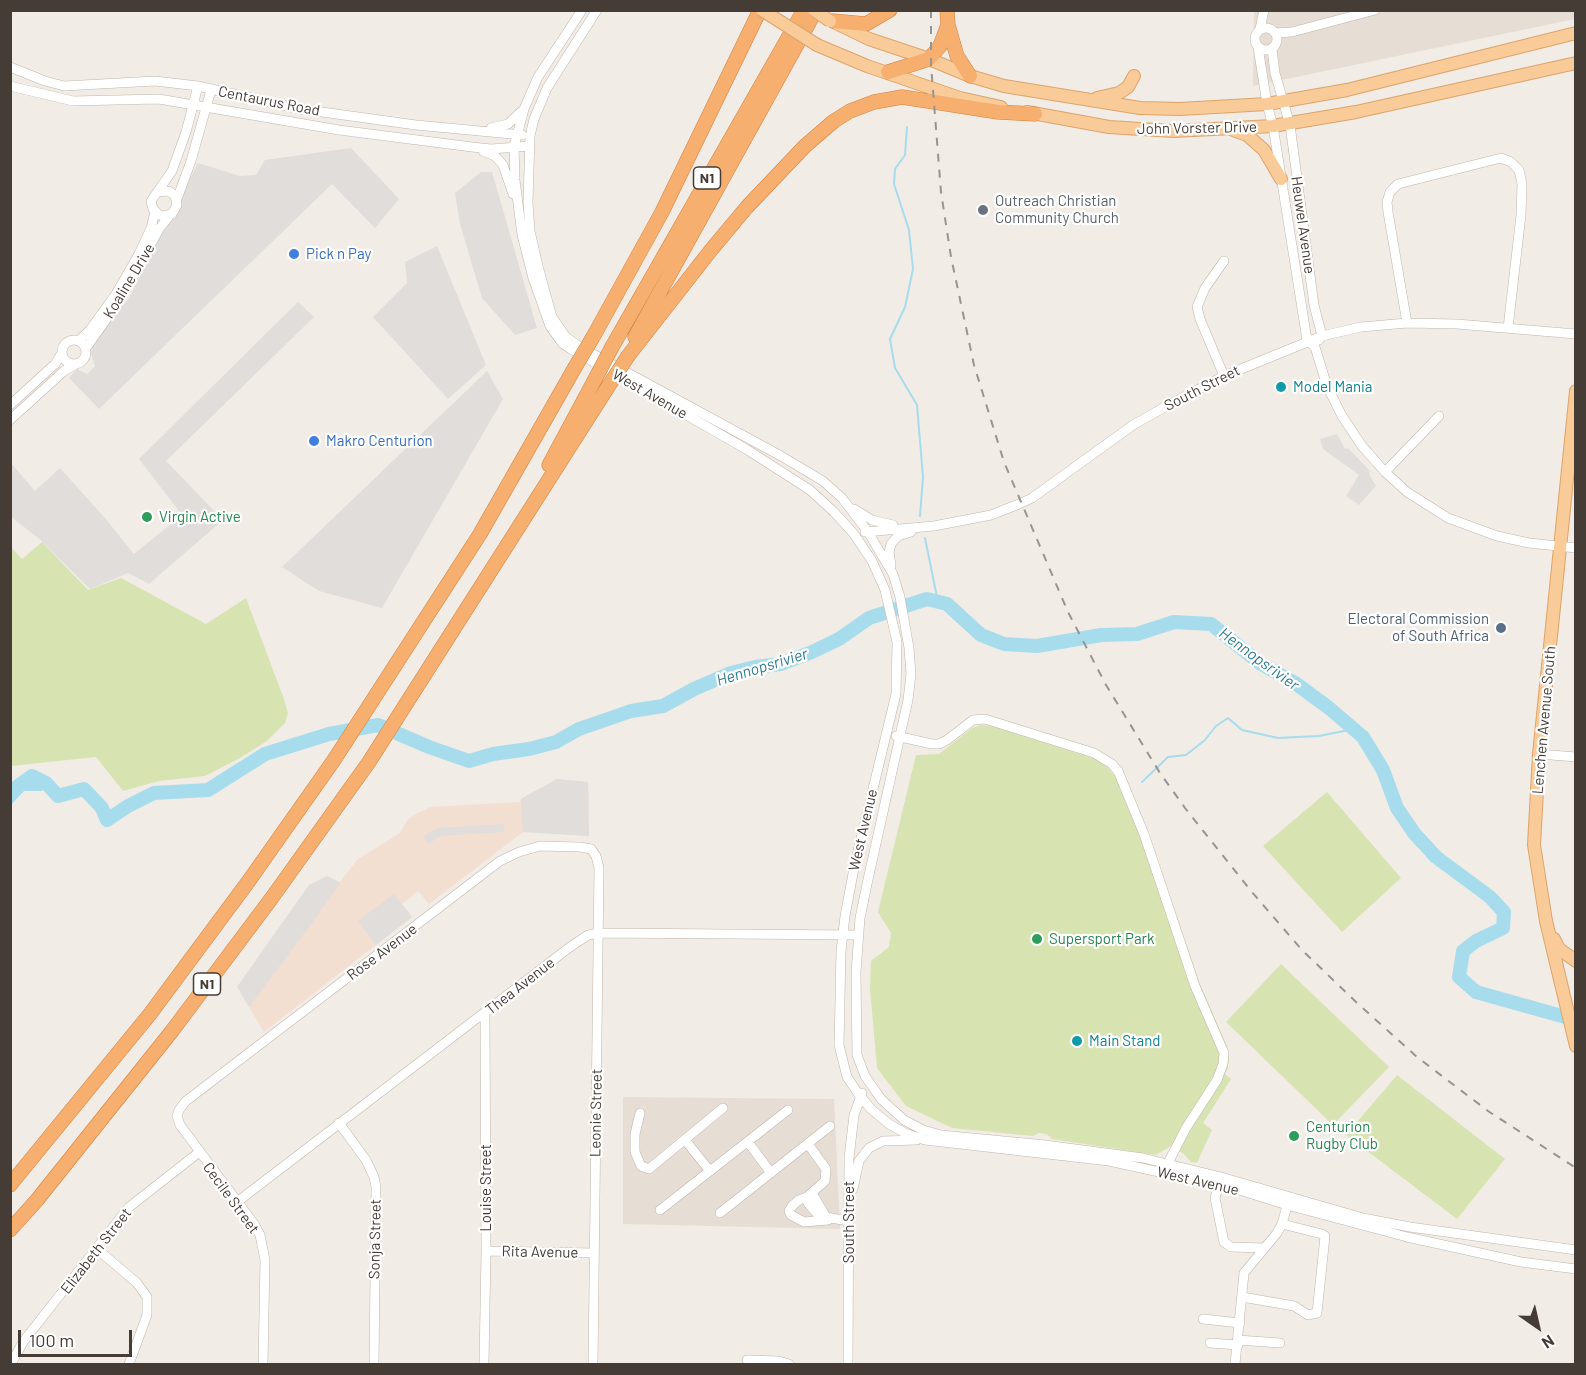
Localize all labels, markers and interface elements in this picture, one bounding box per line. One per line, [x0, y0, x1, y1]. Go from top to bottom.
street label: Centaurus Road [217, 82, 321, 120]
street label: John Vorster Drive [1137, 118, 1257, 138]
road number: N1 [694, 167, 720, 189]
street label: Heuwel Avenue [1287, 175, 1319, 275]
place label: Outreach Christian Community Church [995, 192, 1119, 227]
marker: Outreach Christian Community Church [976, 203, 990, 217]
street label: Koaline Drive [100, 240, 158, 322]
place label: Pick n Pay [306, 245, 371, 263]
marker: Pick n Pay [287, 247, 301, 261]
street label: South Street [1161, 361, 1243, 415]
street label: West Avenue [609, 365, 691, 423]
place label: Model Mania [1293, 378, 1372, 396]
marker: Model Mania [1274, 380, 1288, 394]
place label: Makro Centurion [326, 432, 433, 450]
marker: Makro Centurion [307, 434, 321, 448]
place label: Virgin Active [159, 508, 241, 526]
marker: Virgin Active [140, 510, 154, 524]
place label: Electoral Commission of South Africa [1348, 610, 1489, 645]
marker: Electoral Commission of South Africa [1494, 621, 1508, 635]
water label: Hennopsrivier [1215, 623, 1303, 695]
water label: Hennopsrivier [714, 644, 810, 690]
street label: Lenchen Avenue South [1529, 645, 1559, 795]
street label: West Avenue [845, 787, 881, 873]
street label: Rose Avenue [343, 920, 421, 984]
place label: Supersport Park [1049, 930, 1155, 948]
marker: Supersport Park [1030, 932, 1044, 946]
street label: Thea Avenue [482, 953, 558, 1019]
road number: N1 [194, 973, 220, 995]
place label: Main Stand [1089, 1032, 1160, 1050]
marker: Main Stand [1070, 1034, 1084, 1048]
street label: Leonie Street [586, 1069, 606, 1157]
place label: Centurion Rugby Club [1306, 1118, 1378, 1153]
marker: Centurion Rugby Club [1287, 1129, 1301, 1143]
street label: Louise Street [477, 1144, 495, 1232]
street label: Cecile Street [199, 1159, 263, 1237]
street label: West Avenue [1155, 1163, 1241, 1199]
street label: South Street [840, 1181, 858, 1263]
street label: Sonja Street [365, 1199, 385, 1279]
street label: Elizabeth Street [57, 1204, 135, 1298]
street label: Rita Avenue [501, 1242, 579, 1262]
north arrow [1508, 1297, 1568, 1357]
scale bar [21, 1318, 135, 1356]
text: 100 m [29, 1329, 74, 1351]
text: N [1539, 1331, 1558, 1353]

